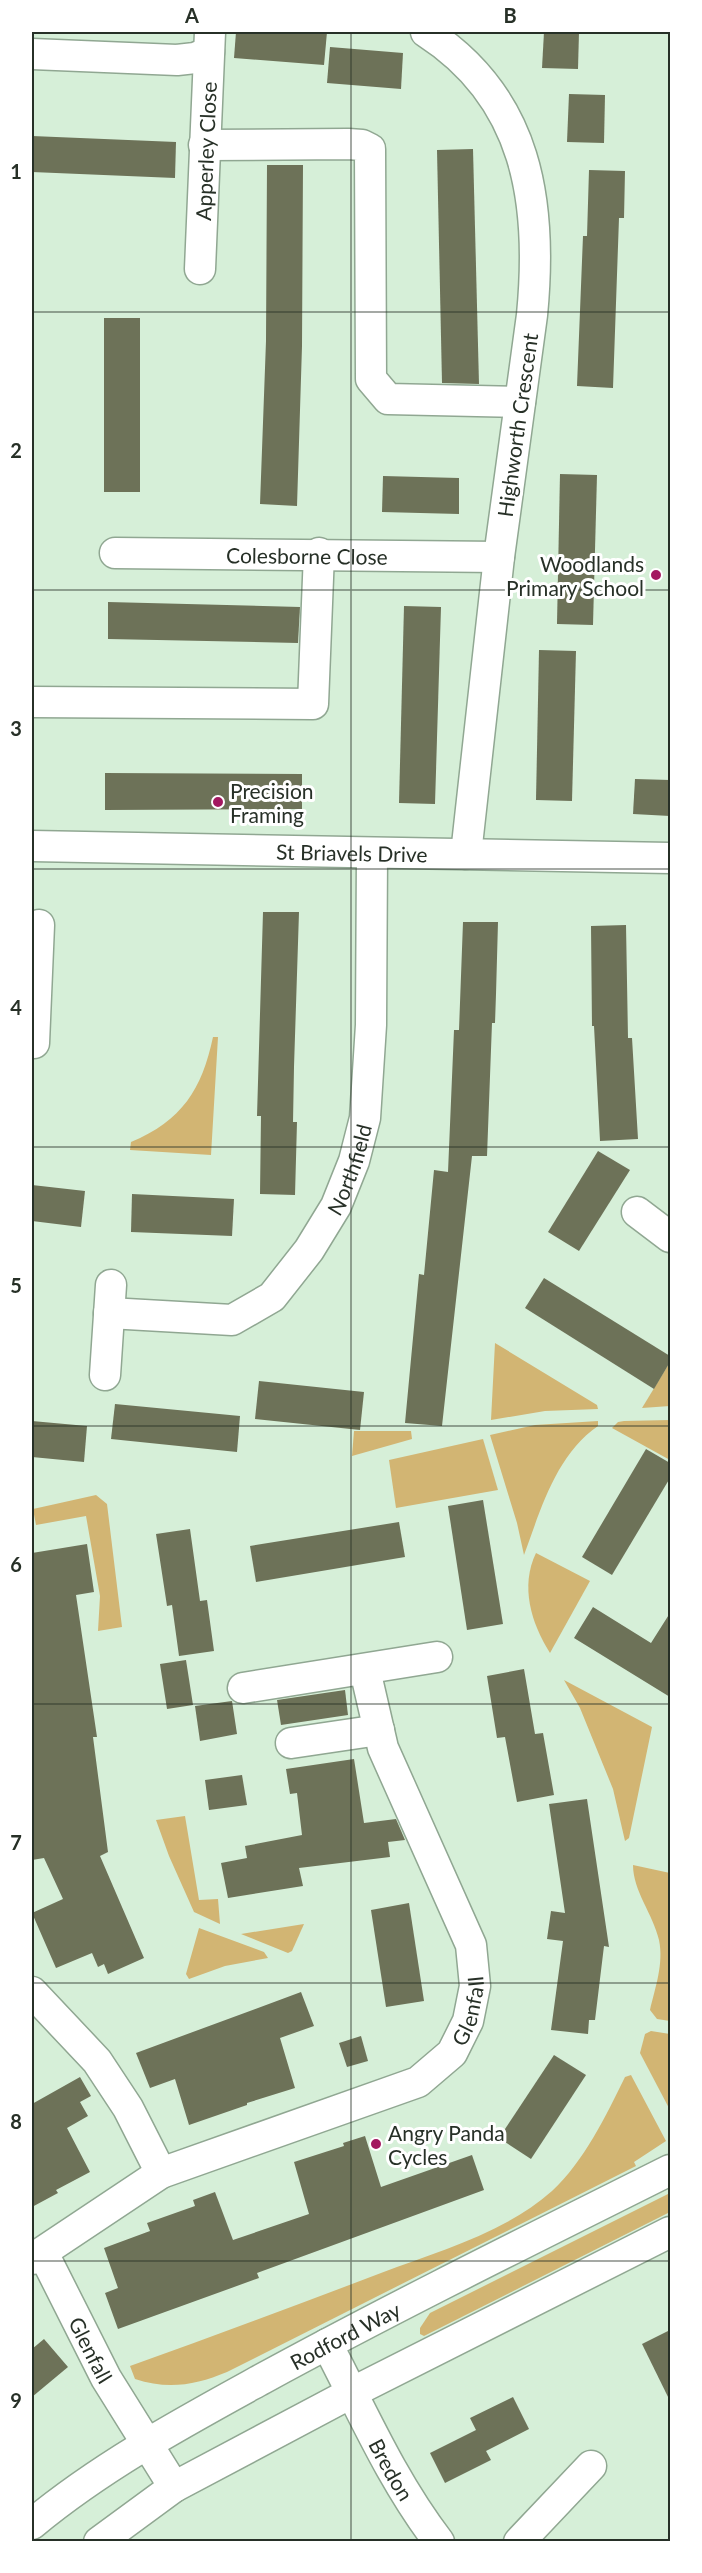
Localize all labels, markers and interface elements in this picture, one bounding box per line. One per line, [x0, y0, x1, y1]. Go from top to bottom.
text: A [184, 3, 199, 27]
text: B [503, 3, 517, 27]
street label: Apperley Close [190, 81, 220, 221]
text: 1 [10, 159, 22, 183]
street label: Highworth Crescent [492, 331, 542, 519]
text: 2 [10, 438, 22, 462]
street label: Colesborne Close [226, 542, 388, 568]
place label: Woodlands Primary School [506, 551, 644, 600]
marker: Woodlands Primary School [649, 568, 663, 582]
text: 3 [10, 716, 22, 740]
place label: Precision Framing [230, 778, 314, 827]
marker: Precision Framing [211, 795, 225, 809]
street label: St Briavels Drive [276, 838, 428, 866]
text: 4 [10, 995, 22, 1019]
street label: Northfield [321, 1121, 375, 1219]
text: 5 [10, 1273, 22, 1297]
text: 6 [10, 1552, 22, 1576]
text: 7 [10, 1830, 22, 1854]
street label: Glenfall [445, 1975, 487, 2049]
text: 8 [10, 2109, 22, 2133]
place label: Angry Panda Cycles [388, 2120, 505, 2169]
marker: Angry Panda Cycles [369, 2137, 383, 2151]
street label: Rodford Way [285, 2296, 404, 2374]
street label: Glenfall [65, 2312, 118, 2387]
text: 9 [10, 2388, 22, 2412]
street label: Bredon [365, 2434, 419, 2505]

